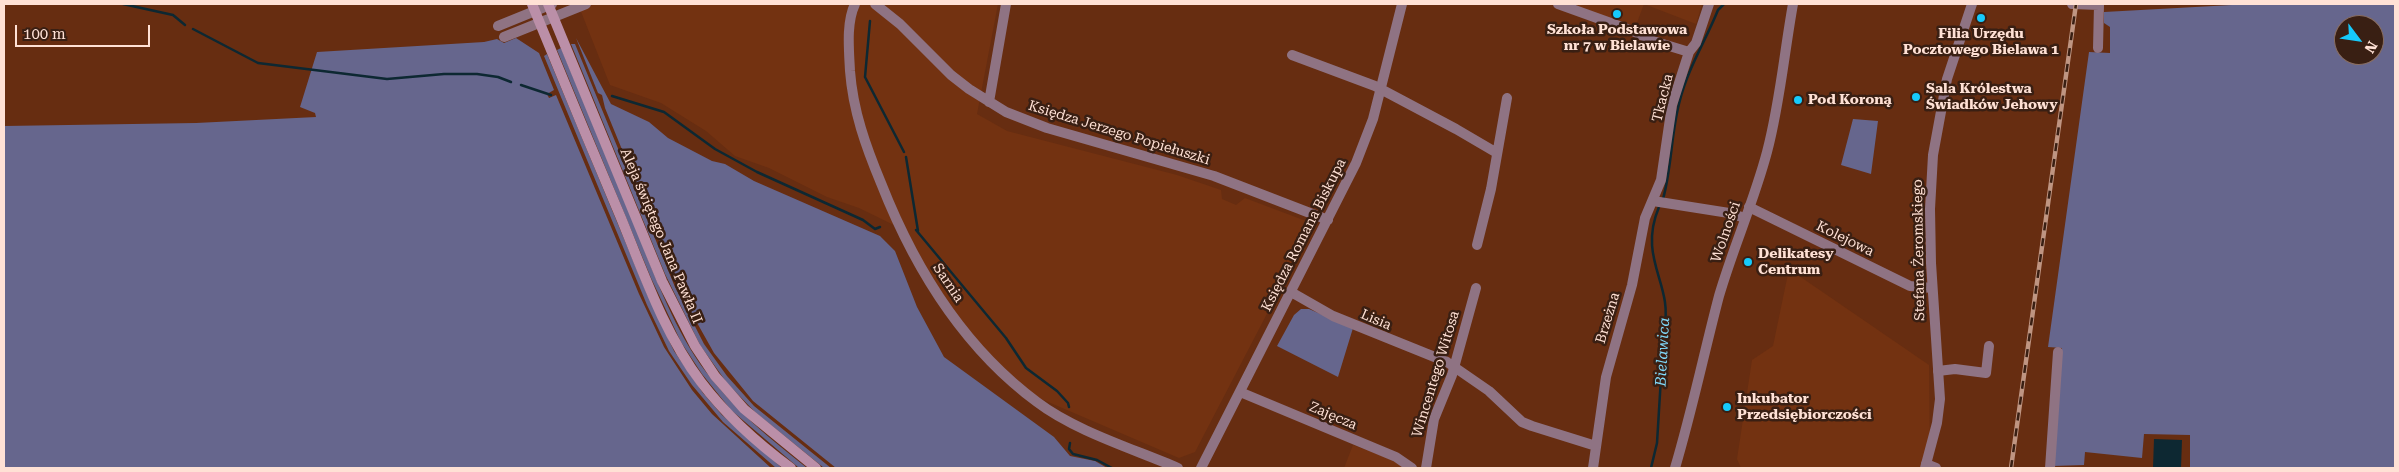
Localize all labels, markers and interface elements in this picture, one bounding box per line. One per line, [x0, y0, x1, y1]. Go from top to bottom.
marker: Szkoła Podstawowa nr 7 w Bielawie [1611, 8, 1623, 20]
marker: Filia Urzędu Pocztowego Bielawa 1 [1975, 12, 1987, 24]
scale bar [18, 15, 152, 47]
north arrow [2334, 15, 2384, 65]
place label: Szkoła Podstawowa nr 7 w Bielawie [1547, 22, 1687, 54]
text: 100 m [23, 25, 66, 43]
place label: Filia Urzędu Pocztowego Bielawa 1 [1903, 26, 2059, 58]
text: N [2361, 38, 2381, 56]
street label: Tkacka [1649, 72, 1677, 124]
place label: Sala Królestwa Świadków Jehowy [1926, 81, 2058, 114]
marker: Sala Królestwa Świadków Jehowy [1910, 91, 1922, 103]
place label: Pod Koroną [1808, 92, 1892, 108]
marker: Pod Koroną [1792, 94, 1804, 106]
street label: Księdza Jerzego Popiełuszki [1026, 97, 1212, 169]
street label: Aleja świętego Jana Pawła II [616, 146, 706, 326]
street label: Księdza Romana Biskupa [1258, 156, 1350, 314]
street label: Stefana Żeromskiego [1909, 179, 1929, 321]
street label: Wolności [1708, 199, 1744, 265]
street label: Kolejowa [1813, 218, 1877, 260]
place label: Delikatesy Centrum [1758, 246, 1834, 278]
marker: Delikatesy Centrum [1742, 256, 1754, 268]
street label: Sarnia [929, 260, 967, 306]
street label: Brzeżna [1592, 290, 1624, 346]
street label: Lisia [1358, 306, 1394, 334]
street label: Wincentego Witosa [1409, 309, 1463, 439]
water label: Bielawica [1652, 317, 1674, 387]
place label: Inkubator Przedsiębiorczości [1737, 391, 1872, 424]
street label: Zajęcza [1307, 398, 1359, 434]
marker: Inkubator Przedsiębiorczości [1721, 401, 1733, 413]

